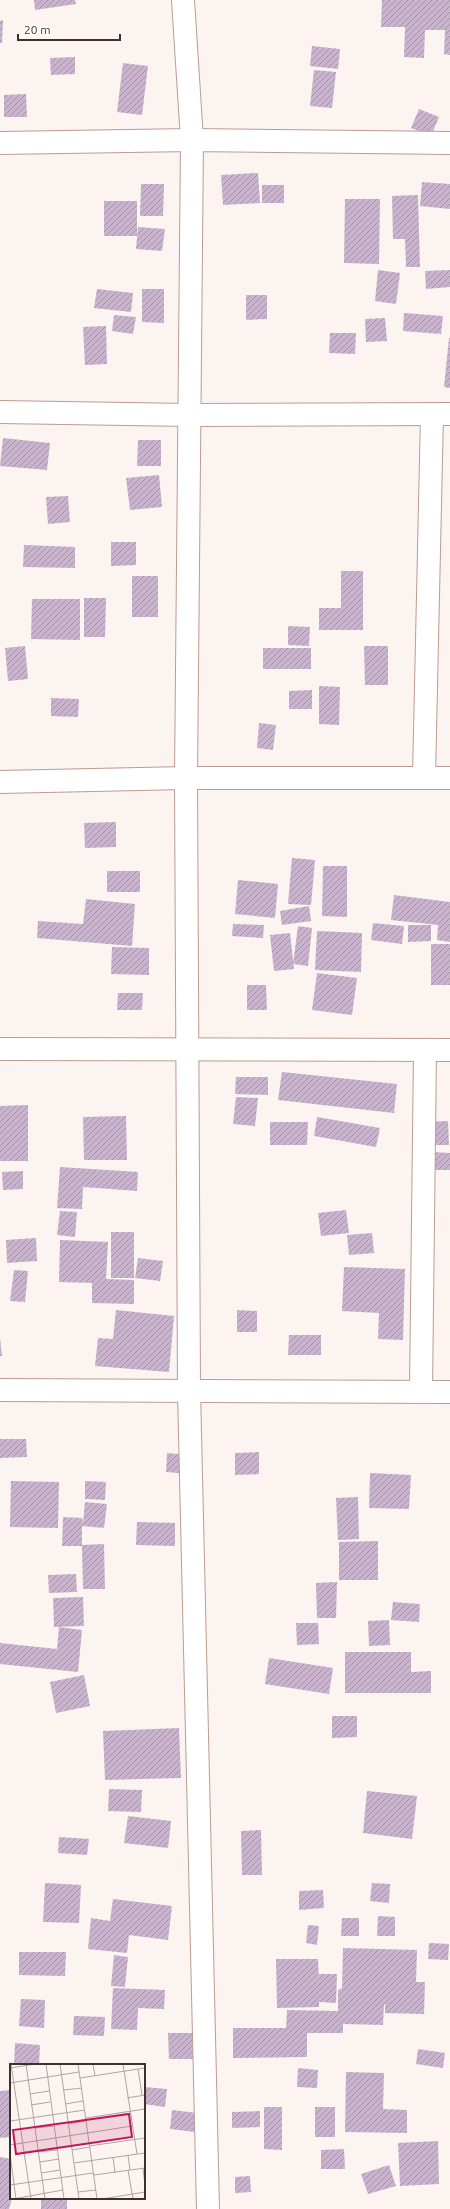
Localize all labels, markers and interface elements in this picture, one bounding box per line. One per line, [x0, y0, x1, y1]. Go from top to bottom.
scale bar [18, 16, 120, 42]
text: 20 m [24, 23, 51, 36]
inset map [10, 2064, 145, 2199]

